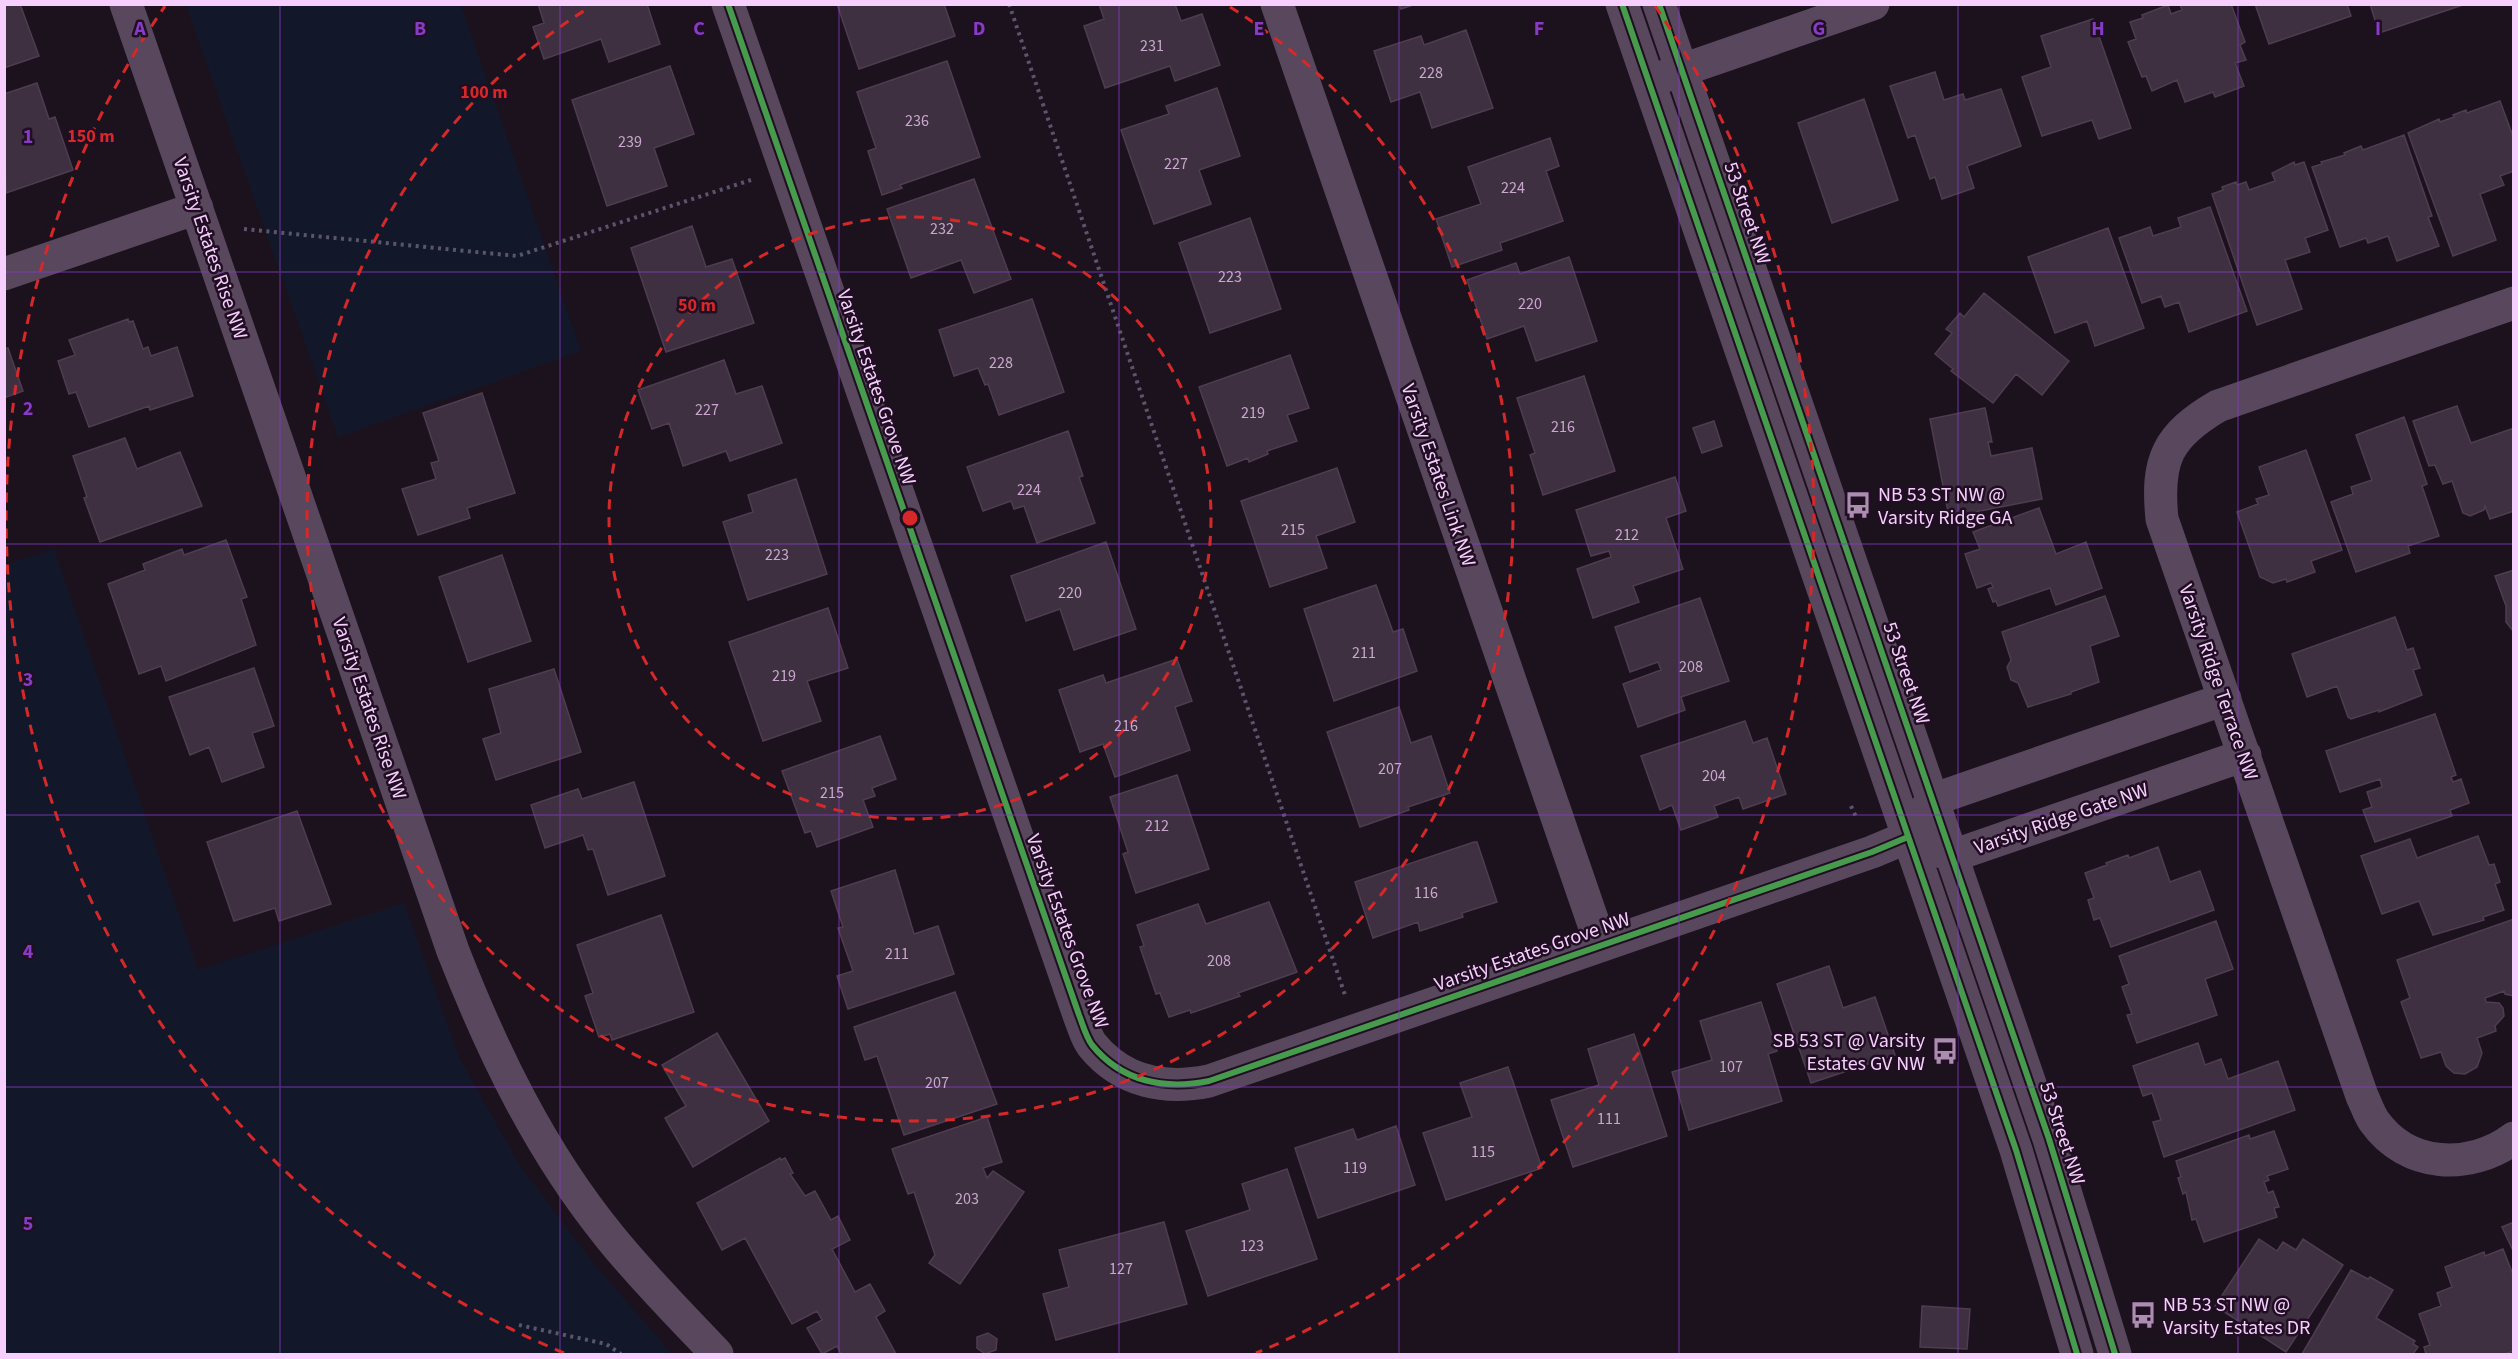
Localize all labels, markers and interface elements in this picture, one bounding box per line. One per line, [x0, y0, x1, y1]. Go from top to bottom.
text: A [133, 15, 146, 43]
text: B [414, 15, 426, 43]
text: C [693, 15, 705, 43]
text: D [973, 15, 985, 43]
text: E [1254, 15, 1264, 43]
text: F [1534, 15, 1544, 43]
text: G [1813, 15, 1825, 43]
text: H [2091, 15, 2105, 43]
text: I [2375, 15, 2381, 43]
house number: 231 [1140, 35, 1164, 57]
house number: 228 [1419, 62, 1443, 84]
text: 100 m [460, 80, 508, 105]
house number: 236 [905, 110, 929, 132]
text: 1 [23, 123, 33, 151]
text: 150 m [67, 124, 115, 149]
house number: 239 [618, 131, 642, 153]
house number: 227 [1164, 153, 1188, 175]
street label: Varsity Estates Rise NW [166, 154, 254, 343]
street label: 53 Street NW [1716, 158, 1778, 269]
house number: 224 [1501, 177, 1525, 199]
house number: 232 [930, 218, 954, 240]
house number: 223 [1218, 266, 1242, 288]
street label: Varsity Estates Grove NW [829, 286, 923, 489]
text: 50 m [678, 293, 716, 318]
house number: 220 [1518, 293, 1542, 315]
house number: 228 [989, 352, 1013, 374]
street label: Varsity Estates Link NW [1394, 380, 1483, 571]
text: 2 [23, 395, 33, 423]
house number: 227 [695, 399, 719, 421]
house number: 219 [1241, 402, 1265, 424]
house number: 216 [1551, 416, 1575, 438]
house number: 224 [1017, 479, 1041, 501]
place label: NB 53 ST NW @ Varsity Ridge GA [1878, 481, 2013, 532]
bus stop icon: NB 53 ST NW @ Varsity Ridge GA [1843, 490, 1873, 520]
centre of rings [900, 508, 920, 528]
house number: 215 [1281, 519, 1305, 541]
house number: 212 [1615, 524, 1639, 546]
house number: 223 [765, 544, 789, 566]
street label: Varsity Ridge Terrace NW [2171, 581, 2265, 784]
house number: 220 [1058, 582, 1082, 604]
street label: Varsity Estates Rise NW [325, 614, 413, 803]
street label: 53 Street NW [1875, 618, 1937, 729]
house number: 211 [1352, 642, 1376, 664]
house number: 208 [1679, 656, 1703, 678]
house number: 219 [772, 665, 796, 687]
text: 3 [23, 666, 33, 694]
house number: 216 [1114, 715, 1138, 737]
house number: 207 [1378, 758, 1402, 780]
house number: 204 [1702, 765, 1726, 787]
street label: Varsity Ridge Gate NW [1970, 776, 2152, 862]
house number: 215 [820, 782, 844, 804]
house number: 212 [1145, 815, 1169, 837]
street label: Varsity Estates Grove NW [1019, 830, 1115, 1033]
house number: 116 [1414, 882, 1438, 904]
street label: Varsity Estates Grove NW [1431, 905, 1634, 999]
text: 4 [23, 938, 34, 966]
house number: 211 [885, 943, 909, 965]
house number: 208 [1207, 950, 1231, 972]
place label: SB 53 ST @ Varsity Estates GV NW [1773, 1027, 1926, 1078]
bus stop icon: SB 53 ST @ Varsity Estates GV NW [1930, 1036, 1960, 1066]
house number: 107 [1719, 1056, 1743, 1078]
house number: 207 [925, 1072, 949, 1094]
street label: 53 Street NW [2032, 1078, 2092, 1189]
house number: 111 [1597, 1108, 1621, 1130]
house number: 115 [1471, 1141, 1495, 1163]
house number: 119 [1343, 1157, 1367, 1179]
house number: 203 [955, 1188, 979, 1210]
text: 5 [23, 1210, 33, 1238]
house number: 123 [1240, 1235, 1264, 1257]
house number: 127 [1109, 1258, 1133, 1280]
place label: NB 53 ST NW @ Varsity Estates DR [2163, 1291, 2310, 1342]
bus stop icon: NB 53 ST NW @ Varsity Estates DR [2128, 1300, 2158, 1330]

